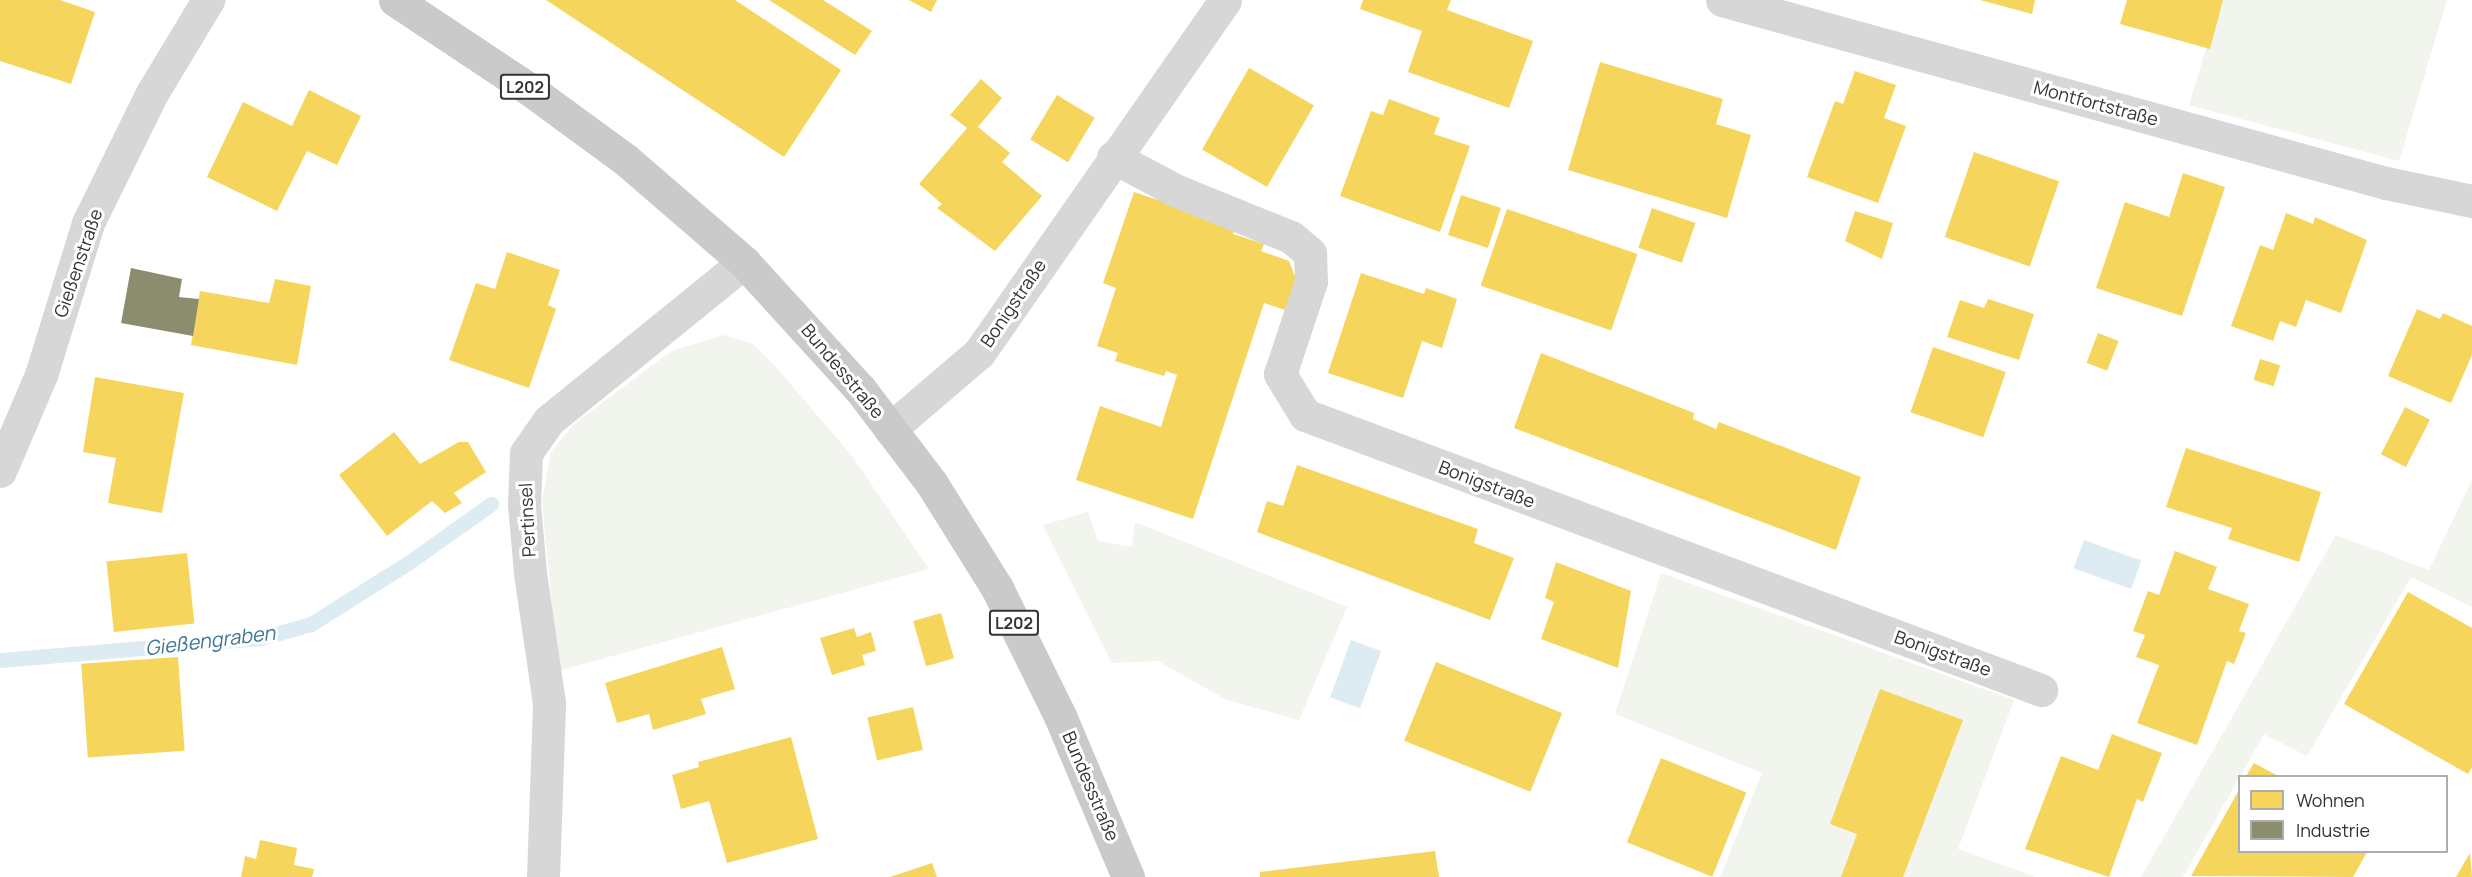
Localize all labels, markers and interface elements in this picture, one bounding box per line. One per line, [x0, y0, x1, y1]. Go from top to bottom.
road number: L202 [500, 74, 550, 100]
street label: Montfortstraße [2031, 76, 2161, 130]
street label: Gießenstraße [49, 206, 107, 320]
street label: Bonigstraße [976, 255, 1050, 351]
street label: Bundesstraße [797, 319, 889, 423]
street label: Bonigstraße [1436, 456, 1538, 512]
street label: Pertinsel [514, 482, 540, 558]
road number: L202 [988, 610, 1040, 636]
water label: Gießengraben [144, 620, 276, 660]
street label: Bonigstraße [1892, 626, 1994, 680]
street label: Bundesstraße [1058, 728, 1124, 844]
legend [2238, 775, 2448, 853]
text: Wohnen [2296, 788, 2365, 812]
text: Industrie [2296, 818, 2370, 842]

